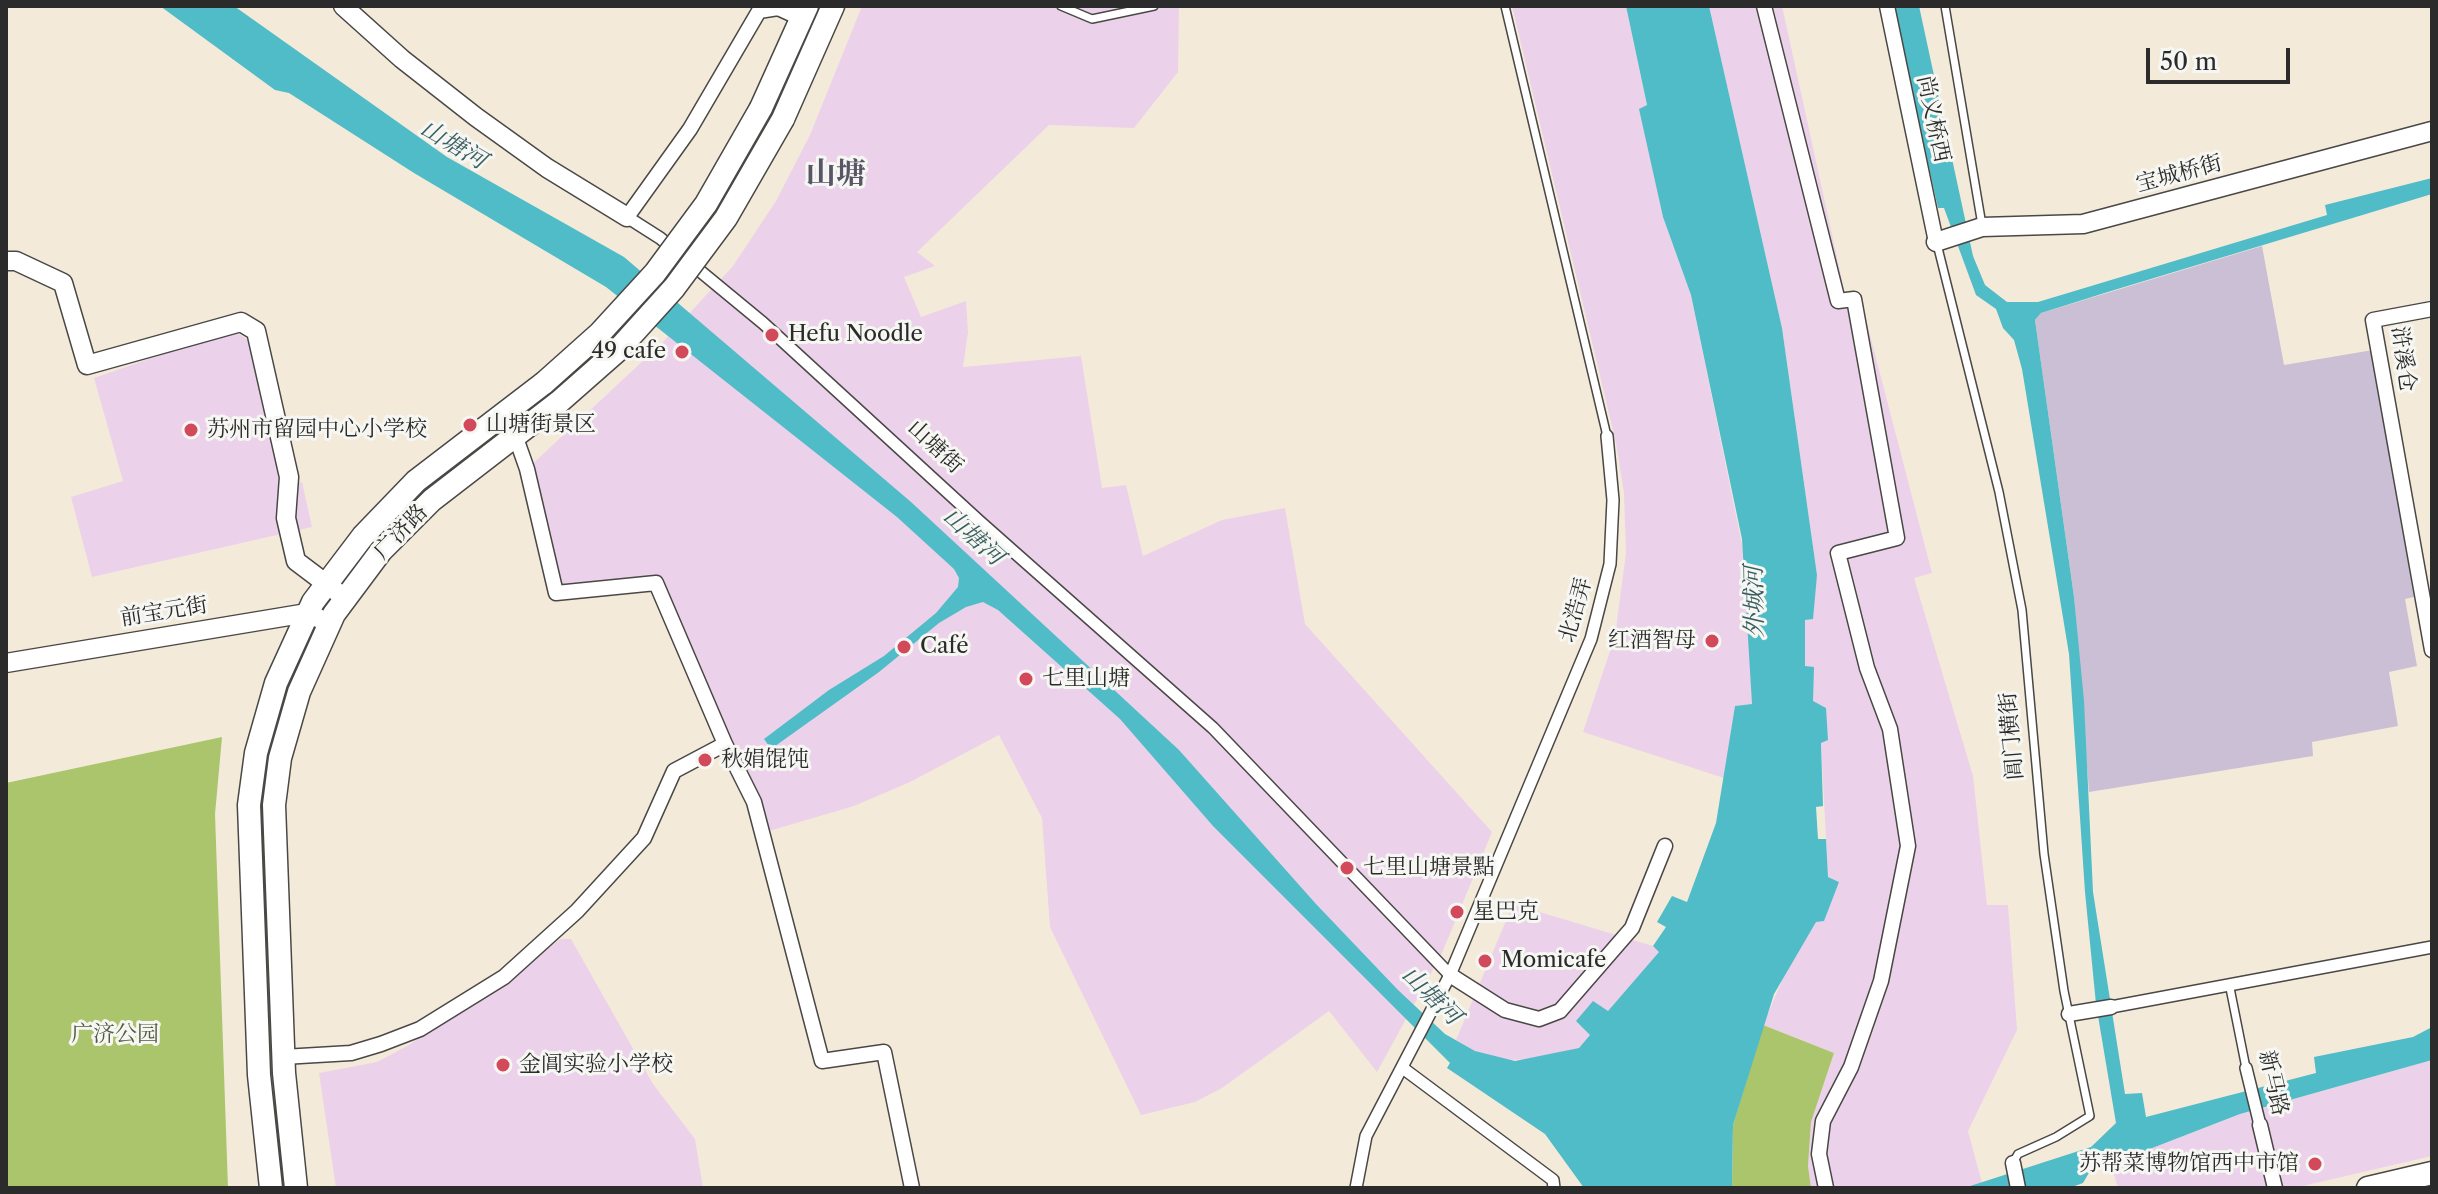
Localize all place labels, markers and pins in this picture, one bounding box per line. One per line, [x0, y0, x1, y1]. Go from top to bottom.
place label: Hefu Noodle [788, 322, 923, 348]
marker: Hefu Noodle [763, 326, 781, 344]
place label: 49 cafe [591, 339, 666, 365]
marker: 49 cafe [673, 343, 691, 361]
place label: 山塘街景区 [486, 412, 596, 438]
marker: 山塘街景区 [461, 416, 479, 434]
place label: 苏州市留园中心小学校 [207, 417, 427, 443]
marker: 苏州市留园中心小学校 [182, 421, 200, 439]
place label: 红酒智母 [1608, 628, 1696, 654]
marker: 红酒智母 [1703, 632, 1721, 650]
place label: Café [920, 634, 968, 660]
marker: Café [895, 638, 913, 656]
place label: 七里山塘 [1042, 666, 1130, 692]
marker: 七里山塘 [1017, 670, 1035, 688]
place label: 秋娟馄饨 [721, 747, 809, 773]
marker: 秋娟馄饨 [696, 751, 714, 769]
place label: 七里山塘景點 [1363, 855, 1495, 881]
marker: 七里山塘景點 [1338, 859, 1356, 877]
place label: 星巴克 [1473, 899, 1539, 925]
marker: 星巴克 [1448, 903, 1466, 921]
place label: Momicafe [1501, 948, 1606, 974]
marker: Momicafe [1476, 952, 1494, 970]
place label: 金阊实验小学校 [519, 1052, 673, 1078]
marker: 金阊实验小学校 [494, 1056, 512, 1074]
place label: 苏帮菜博物馆西中市馆 [2079, 1151, 2299, 1177]
marker: 苏帮菜博物馆西中市馆 [2306, 1155, 2324, 1173]

